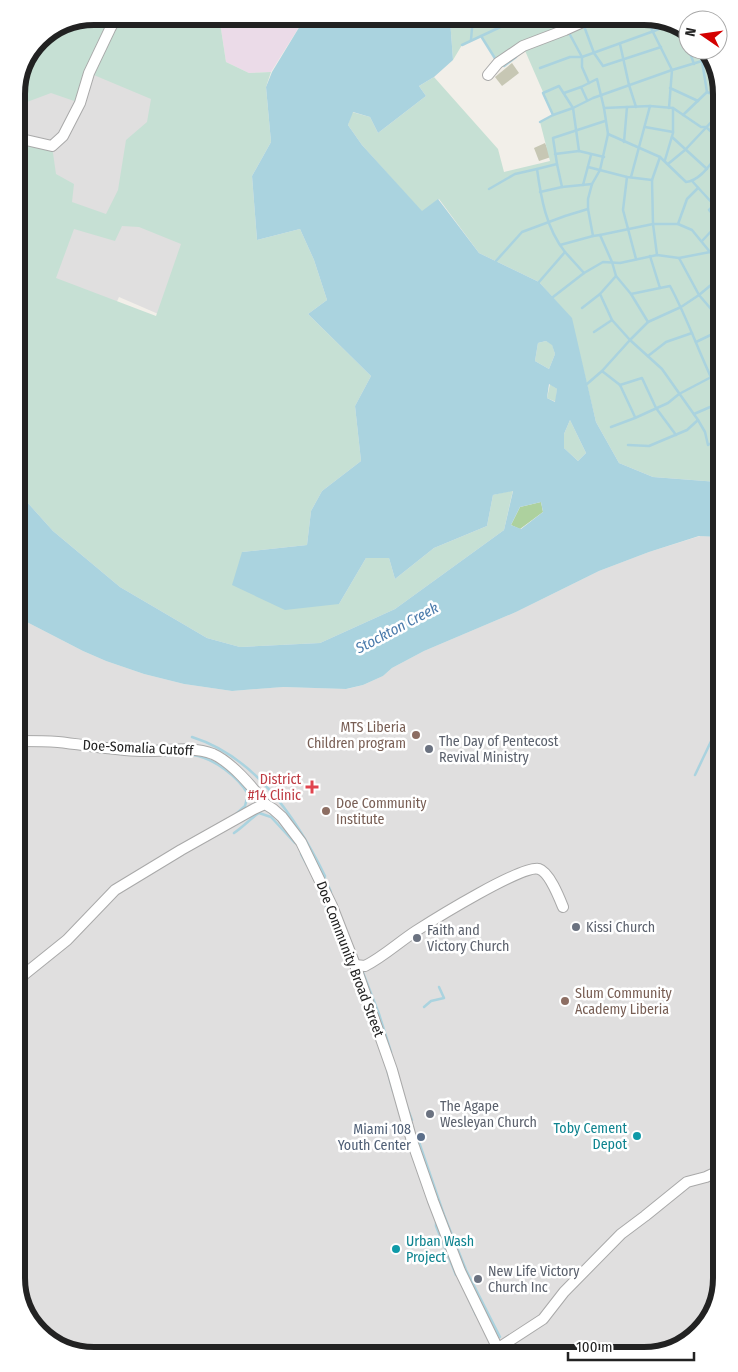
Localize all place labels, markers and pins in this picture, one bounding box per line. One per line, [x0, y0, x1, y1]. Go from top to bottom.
place label: MTS Liberia Children program [307, 719, 406, 752]
marker: MTS Liberia Children program [410, 729, 422, 741]
place label: The Day of Pentecost Revival Ministry [439, 733, 559, 766]
marker: The Day of Pentecost Revival Ministry [423, 743, 435, 755]
place label: District #14 Clinic [248, 771, 301, 804]
marker: District #14 Clinic [305, 780, 319, 794]
place label: Doe Community Institute [336, 795, 427, 828]
marker: Doe Community Institute [320, 805, 332, 817]
place label: Kissi Church [586, 919, 655, 936]
marker: Kissi Church [570, 921, 582, 933]
place label: Faith and Victory Church [427, 922, 509, 955]
marker: Faith and Victory Church [411, 932, 423, 944]
place label: Slum Community Academy Liberia [575, 985, 673, 1018]
marker: Slum Community Academy Liberia [559, 995, 571, 1007]
place label: The Agape Wesleyan Church [440, 1098, 537, 1131]
marker: The Agape Wesleyan Church [424, 1108, 436, 1120]
place label: Toby Cement Depot [554, 1120, 627, 1153]
place label: Miami 108 Youth Center [338, 1121, 411, 1154]
marker: Toby Cement Depot [631, 1130, 643, 1142]
marker: Miami 108 Youth Center [415, 1131, 427, 1143]
place label: Urban Wash Project [406, 1233, 474, 1266]
marker: Urban Wash Project [390, 1243, 402, 1255]
place label: New Life Victory Church Inc [488, 1263, 580, 1296]
marker: New Life Victory Church Inc [472, 1273, 484, 1285]

